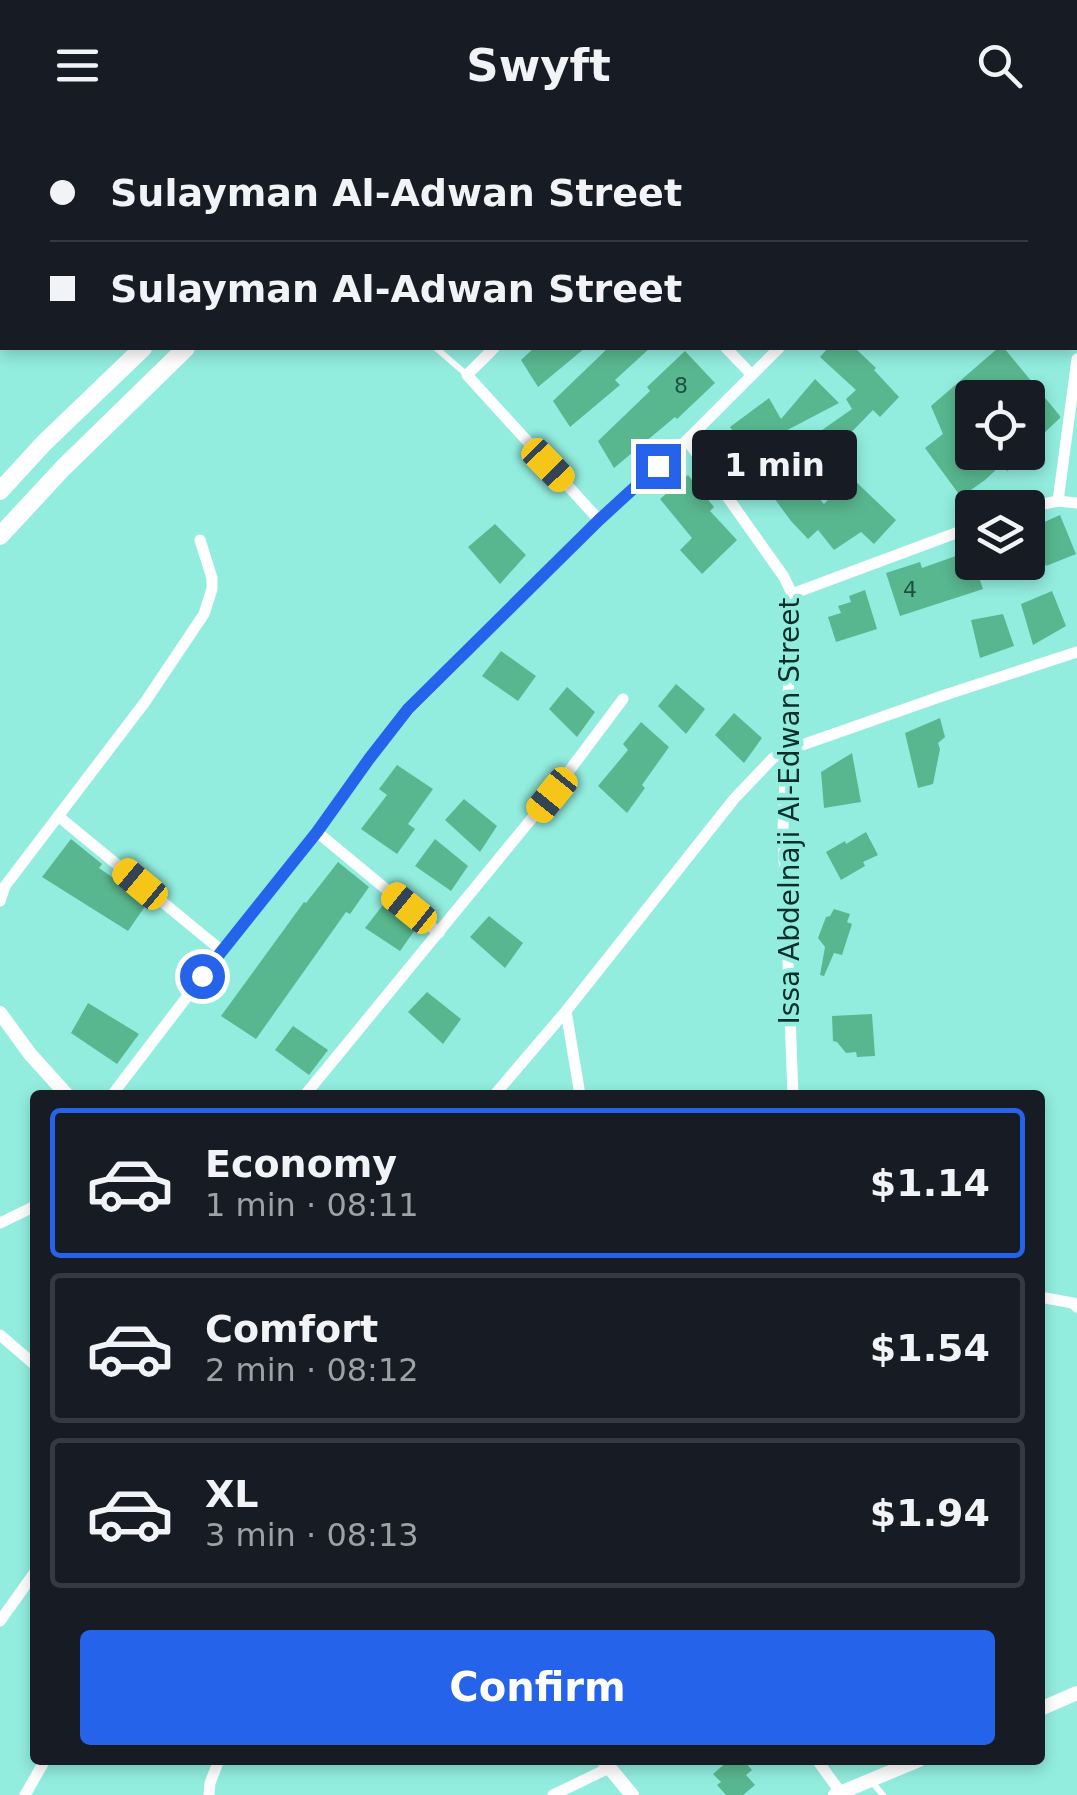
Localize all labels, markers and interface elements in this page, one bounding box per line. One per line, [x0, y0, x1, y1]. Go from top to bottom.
icon: menu [50, 38, 105, 93]
icon: search [972, 38, 1027, 93]
text: Swyft [466, 39, 611, 92]
text: Sulayman Al-Adwan Street [110, 171, 682, 215]
text: Sulayman Al-Adwan Street [110, 267, 682, 311]
house number: 8 [674, 373, 688, 398]
map controls [955, 380, 1045, 580]
button: locate [955, 380, 1045, 470]
callout: 1 min [693, 431, 858, 501]
car [516, 433, 580, 497]
route end [636, 444, 681, 489]
text: 1 min [724, 446, 825, 484]
button: layers [955, 490, 1045, 580]
house number: 4 [903, 577, 917, 602]
street label: Issa Abdelnaji Al-Edwan Street [773, 598, 806, 1024]
car [521, 762, 583, 828]
car [107, 853, 173, 915]
car [376, 877, 442, 939]
route start [180, 954, 225, 999]
icon: car [85, 1138, 175, 1228]
text: Economy [205, 1142, 397, 1186]
text: $1.14 [870, 1161, 990, 1205]
text: 1 min · 08:11 [205, 1186, 419, 1224]
icon: car [85, 1303, 175, 1393]
text: Comfort [205, 1307, 378, 1351]
text: $1.54 [870, 1326, 990, 1370]
text: 2 min · 08:12 [205, 1351, 419, 1389]
icon: car [85, 1468, 175, 1558]
text: XL [205, 1472, 259, 1516]
text: $1.94 [870, 1491, 990, 1535]
text: 3 min · 08:13 [205, 1516, 419, 1554]
button: Confirm [80, 1630, 995, 1745]

